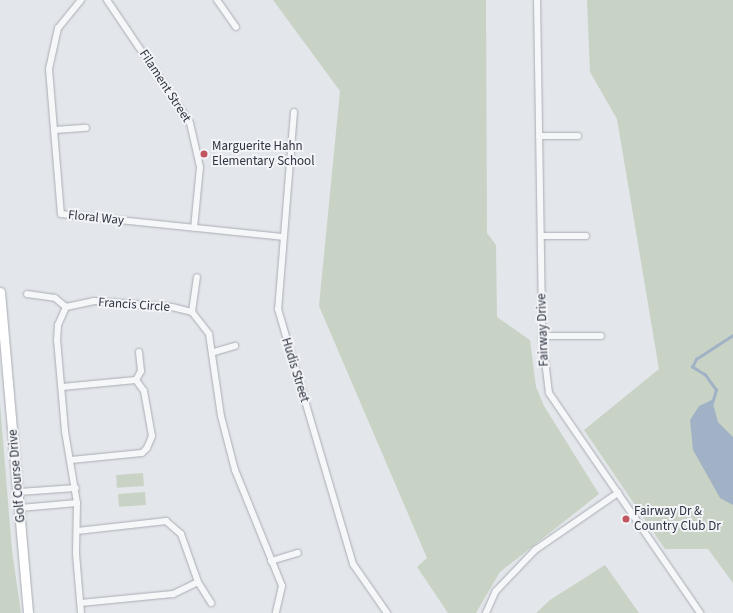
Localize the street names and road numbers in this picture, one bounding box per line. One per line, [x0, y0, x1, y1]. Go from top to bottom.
street label: Filament Street [136, 47, 194, 125]
street label: Floral Way [67, 207, 125, 229]
street label: Fairway Drive [534, 293, 552, 367]
street label: Francis Circle [98, 295, 170, 315]
street label: Hudis Street [278, 336, 312, 404]
street label: Golf Course Drive [5, 429, 29, 523]

